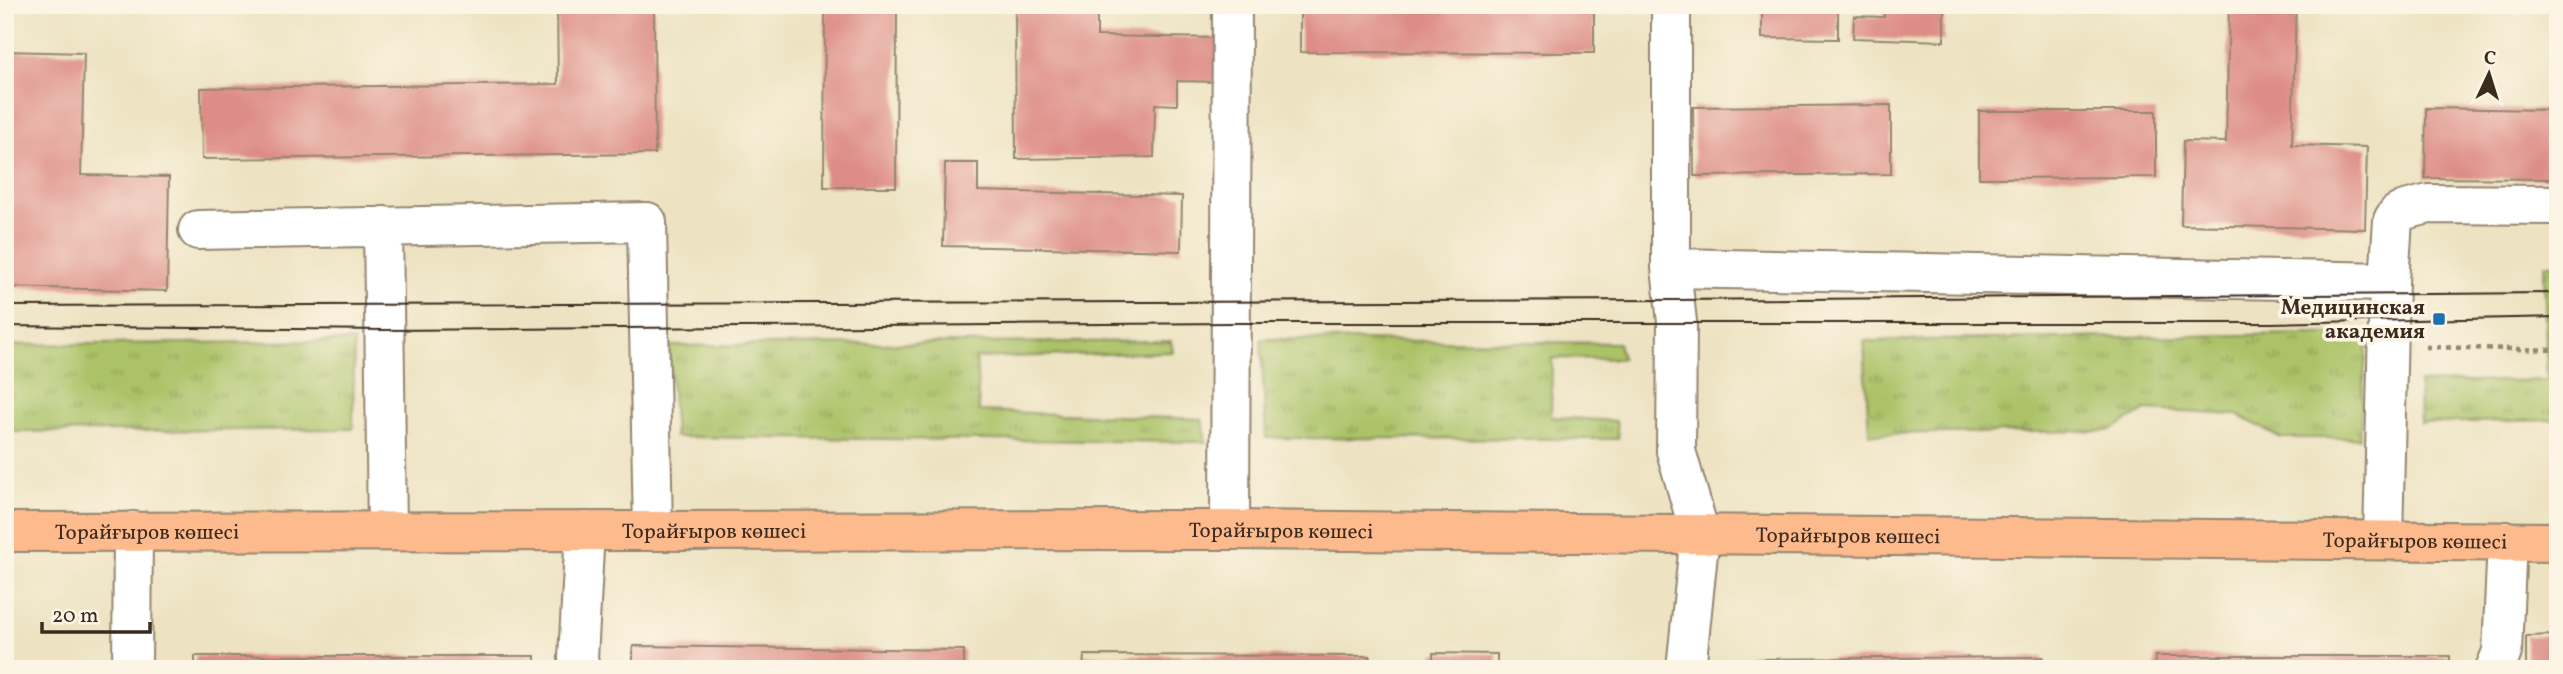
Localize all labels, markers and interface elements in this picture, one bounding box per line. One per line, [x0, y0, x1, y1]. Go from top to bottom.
north arrow [2454, 38, 2524, 108]
text: С [2483, 46, 2497, 72]
place label: Медицинская академия [2281, 294, 2425, 347]
marker: Медицинская академия [2431, 311, 2447, 327]
street label: Торайғыров көшесі [1189, 517, 1373, 547]
street label: Торайғыров көшесі [622, 518, 806, 547]
street label: Торайғыров көшесі [55, 519, 239, 548]
street label: Торайғыров көшесі [1756, 522, 1940, 552]
street label: Торайғыров көшесі [2322, 527, 2507, 558]
scale bar [42, 590, 150, 634]
text: 20 m [52, 602, 98, 631]

